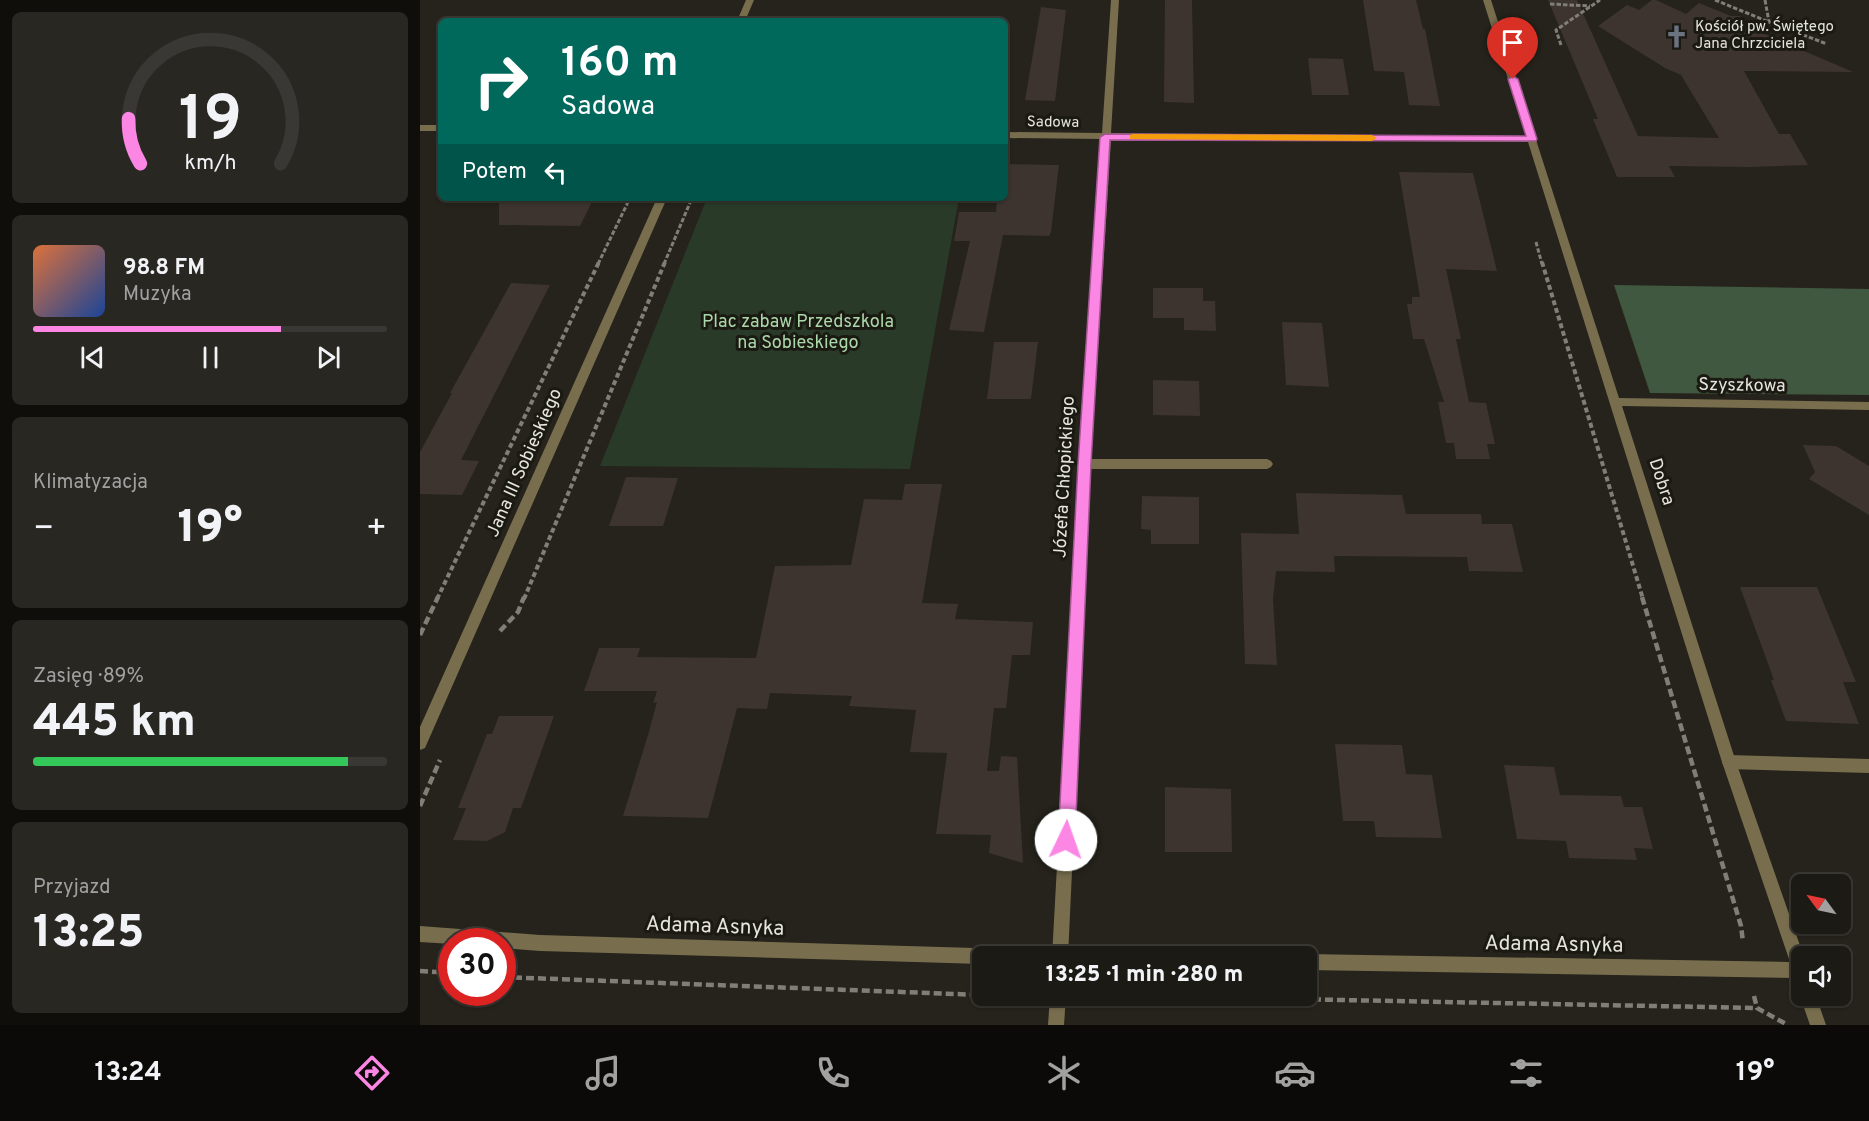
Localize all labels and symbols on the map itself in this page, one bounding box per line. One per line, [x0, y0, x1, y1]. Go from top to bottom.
place label: Kościół pw. Świętego Jana Chrzciciela [1695, 16, 1834, 54]
pin [1487, 17, 1538, 79]
church icon: Kościół pw. Świętego Jana Chrzciciela [1664, 23, 1690, 49]
street label: Sadowa [1027, 113, 1079, 133]
park label: Plac zabaw Przedszkola na Sobieskiego [702, 311, 894, 355]
street label: Szyszkowa [1698, 374, 1786, 398]
street label: Jana III Sobieskiego [482, 385, 568, 541]
street label: Józefa Chłopickiego [1049, 395, 1081, 559]
street label: Dobra [1643, 455, 1679, 509]
position arrow [1034, 808, 1098, 872]
north arrow [1791, 874, 1851, 934]
street label: Adama Asnyka [645, 911, 785, 943]
speed limit sign: 30 [438, 928, 516, 1006]
street label: Adama Asnyka [1484, 930, 1624, 960]

